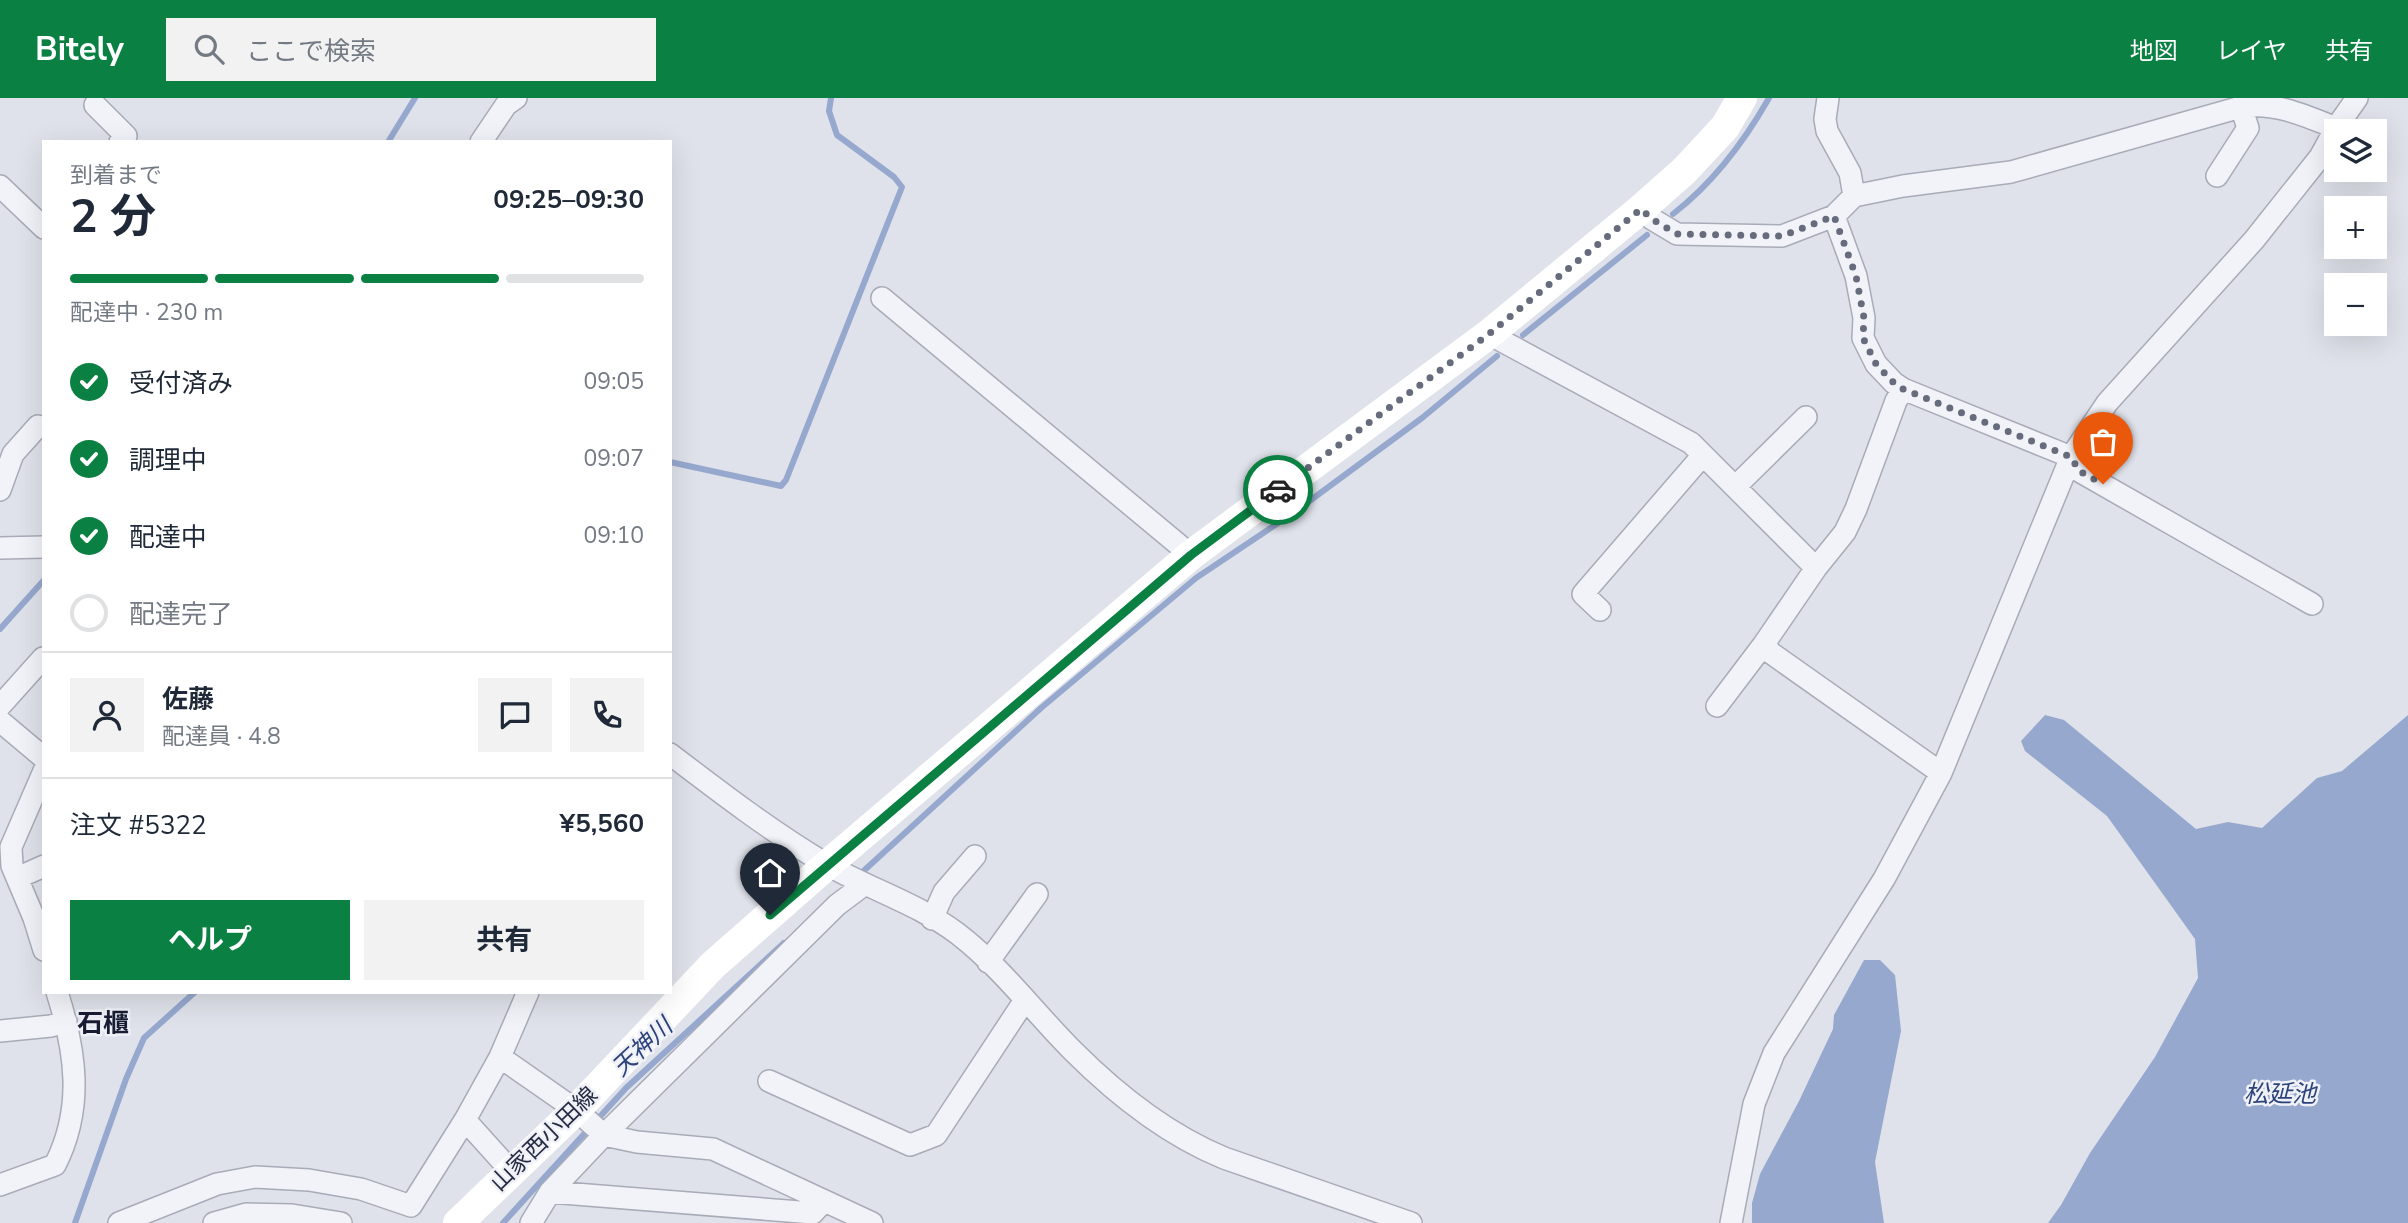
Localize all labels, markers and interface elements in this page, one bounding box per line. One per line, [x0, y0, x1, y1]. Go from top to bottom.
search box [166, 18, 656, 81]
text: Bitely [35, 27, 124, 72]
icon: search [190, 30, 228, 68]
text: ここで検索 [246, 34, 376, 69]
text: 地図 [2130, 35, 2178, 67]
text: レイヤ [2216, 35, 2287, 67]
text: 共有 [2325, 35, 2373, 67]
map controls [2324, 119, 2387, 336]
button: layers [2324, 119, 2387, 182]
text: 到着まで [70, 160, 162, 191]
text: 09:25–09:30 [493, 182, 644, 217]
text: 2 分 [70, 185, 156, 248]
button: + [2324, 196, 2387, 259]
button: − [2324, 273, 2387, 336]
text: 配達中 · 230 m [70, 297, 223, 328]
icon: check [70, 363, 108, 401]
text: 受付済み [129, 366, 233, 401]
text: 09:05 [584, 366, 644, 397]
pin [2073, 412, 2133, 484]
icon: bag [2084, 423, 2122, 461]
icon: check [70, 440, 108, 478]
text: 調理中 [129, 443, 207, 478]
text: 09:07 [584, 443, 644, 474]
courier [1243, 455, 1313, 525]
icon: car [1259, 471, 1297, 509]
icon: check [70, 517, 108, 555]
text: 配達中 [129, 520, 207, 555]
text: 09:10 [584, 520, 644, 551]
text: 配達完了 [129, 597, 233, 632]
button: person [70, 678, 144, 752]
button: chat [478, 678, 552, 752]
button: phone [570, 678, 644, 752]
text: 佐藤 [162, 682, 214, 717]
text: 配達員 · 4.8 [162, 721, 281, 752]
text: ¥5,560 [560, 806, 644, 841]
text: 注文 #5322 [70, 808, 207, 843]
pin [740, 843, 800, 915]
icon: home [751, 854, 789, 892]
button: ヘルプ [70, 900, 350, 980]
button: 共有 [364, 900, 644, 980]
district label: 石櫃 [77, 1006, 129, 1041]
water label: 天神川 [605, 1009, 681, 1083]
water label: 松延池 [2244, 1078, 2318, 1110]
street label: 山家西小田線 [484, 1080, 604, 1198]

